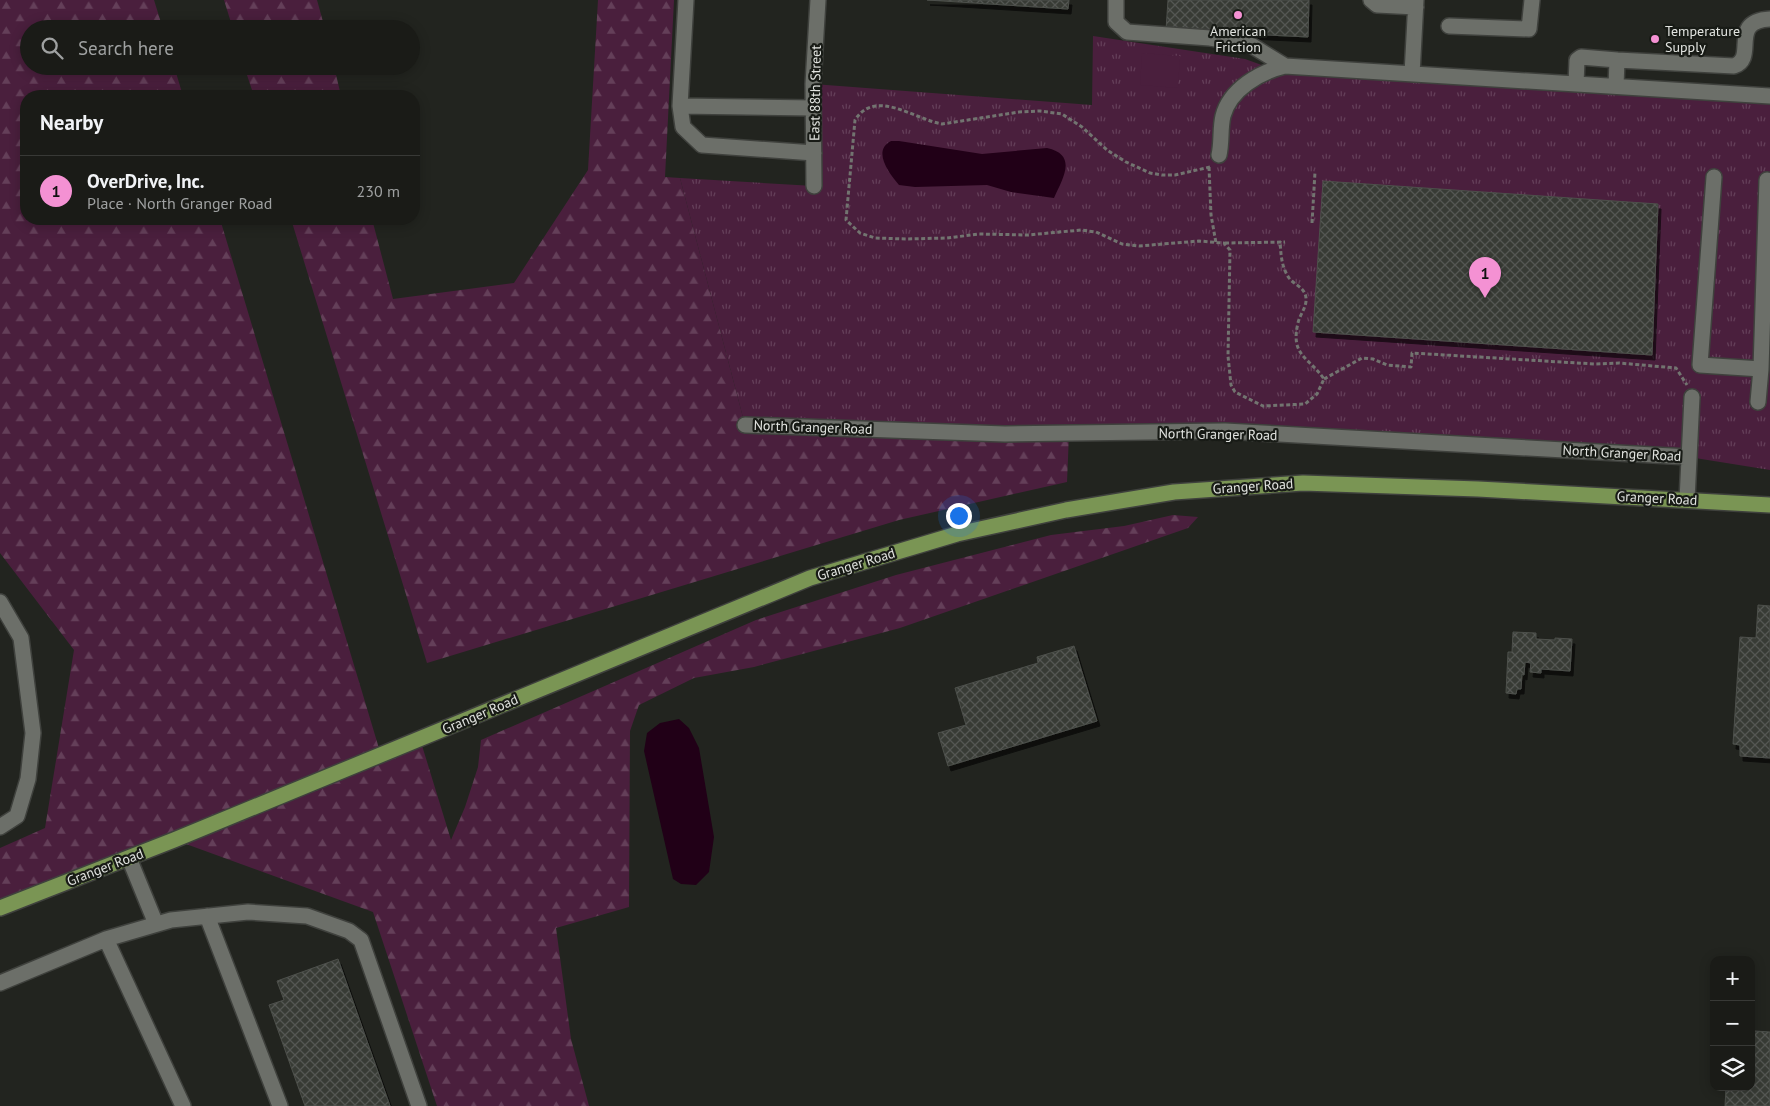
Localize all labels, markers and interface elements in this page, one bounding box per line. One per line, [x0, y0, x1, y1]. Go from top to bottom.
marker: American Friction [1232, 9, 1244, 21]
search box [20, 20, 420, 75]
place label: American Friction [1210, 22, 1266, 56]
place label: Temperature Supply [1665, 22, 1740, 56]
marker: Temperature Supply [1649, 33, 1661, 45]
icon: search [38, 34, 66, 62]
text: Search here [78, 36, 174, 60]
street label: East 88th Street [805, 45, 825, 141]
text: Nearby [40, 109, 103, 136]
text: OverDrive, Inc. [87, 169, 204, 193]
text: 1 [51, 181, 61, 201]
text: 230 m [357, 181, 400, 201]
text: Place · North Granger Road [87, 193, 272, 213]
pin: 1 [1469, 257, 1501, 298]
street label: North Granger Road [753, 416, 873, 438]
street label: North Granger Road [1158, 424, 1278, 444]
street label: North Granger Road [1562, 441, 1682, 465]
street label: Granger Road [1212, 474, 1294, 498]
street label: Granger Road [1616, 487, 1698, 509]
your location [946, 503, 972, 529]
street label: Granger Road [815, 544, 897, 584]
street label: Granger Road [439, 690, 521, 738]
street label: Granger Road [64, 844, 146, 890]
map controls [1710, 956, 1755, 1091]
button: + [1710, 956, 1755, 1001]
button: − [1710, 1001, 1755, 1046]
button: layers [1710, 1046, 1755, 1091]

